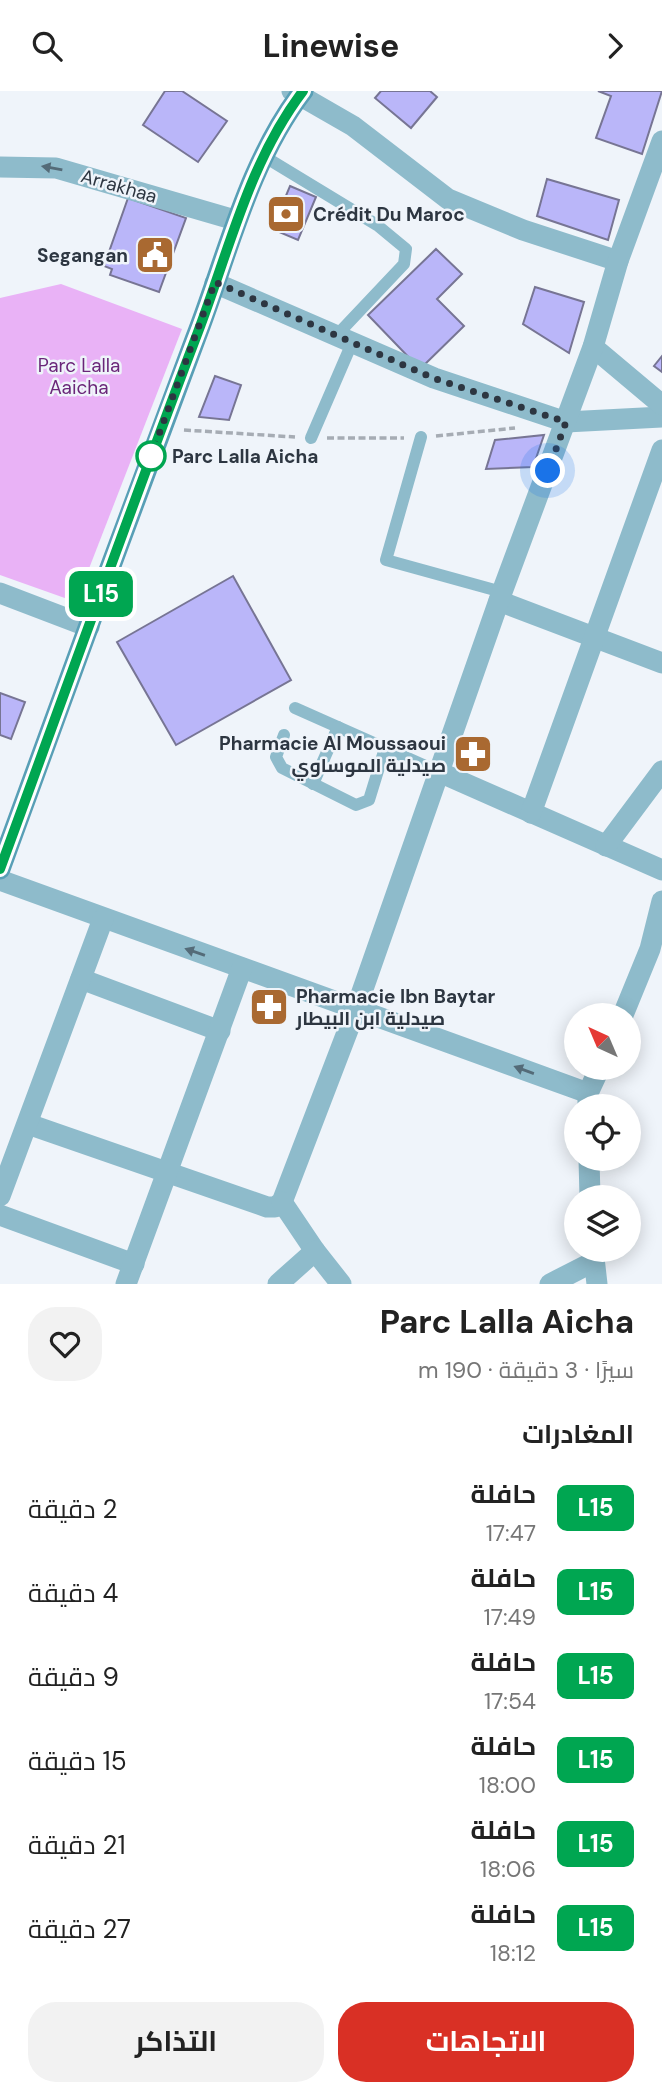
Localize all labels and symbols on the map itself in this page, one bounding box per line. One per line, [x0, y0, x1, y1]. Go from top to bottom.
one-way arrow [41, 162, 63, 173]
street label: Arrakhaa [78, 163, 160, 209]
bank icon: Crédit Du Maroc [265, 193, 307, 235]
place label: Crédit Du Maroc [313, 202, 465, 227]
public building icon: Segangan [134, 234, 176, 276]
place label: Segangan [37, 243, 128, 268]
park label: Parc Lalla Aaicha [38, 353, 120, 400]
marker: Parc Lalla Aicha [136, 441, 166, 471]
place label: Parc Lalla Aicha [172, 444, 318, 469]
your location [530, 453, 565, 488]
line badge: L15 [61, 571, 141, 617]
place label: Pharmacie Al Moussaoui صيدلية الموساوي [219, 731, 446, 781]
pharmacy icon: Pharmacie Al Moussaoui صيدلية الموساوي [452, 733, 494, 775]
one-way arrow [184, 946, 205, 957]
place label: Pharmacie Ibn Baytar صيدلية ابن البيطار [295, 984, 496, 1031]
pharmacy icon: Pharmacie Ibn Baytar صيدلية ابن البيطار [248, 986, 290, 1028]
north arrow [564, 1003, 640, 1080]
one-way arrow [514, 1064, 535, 1075]

